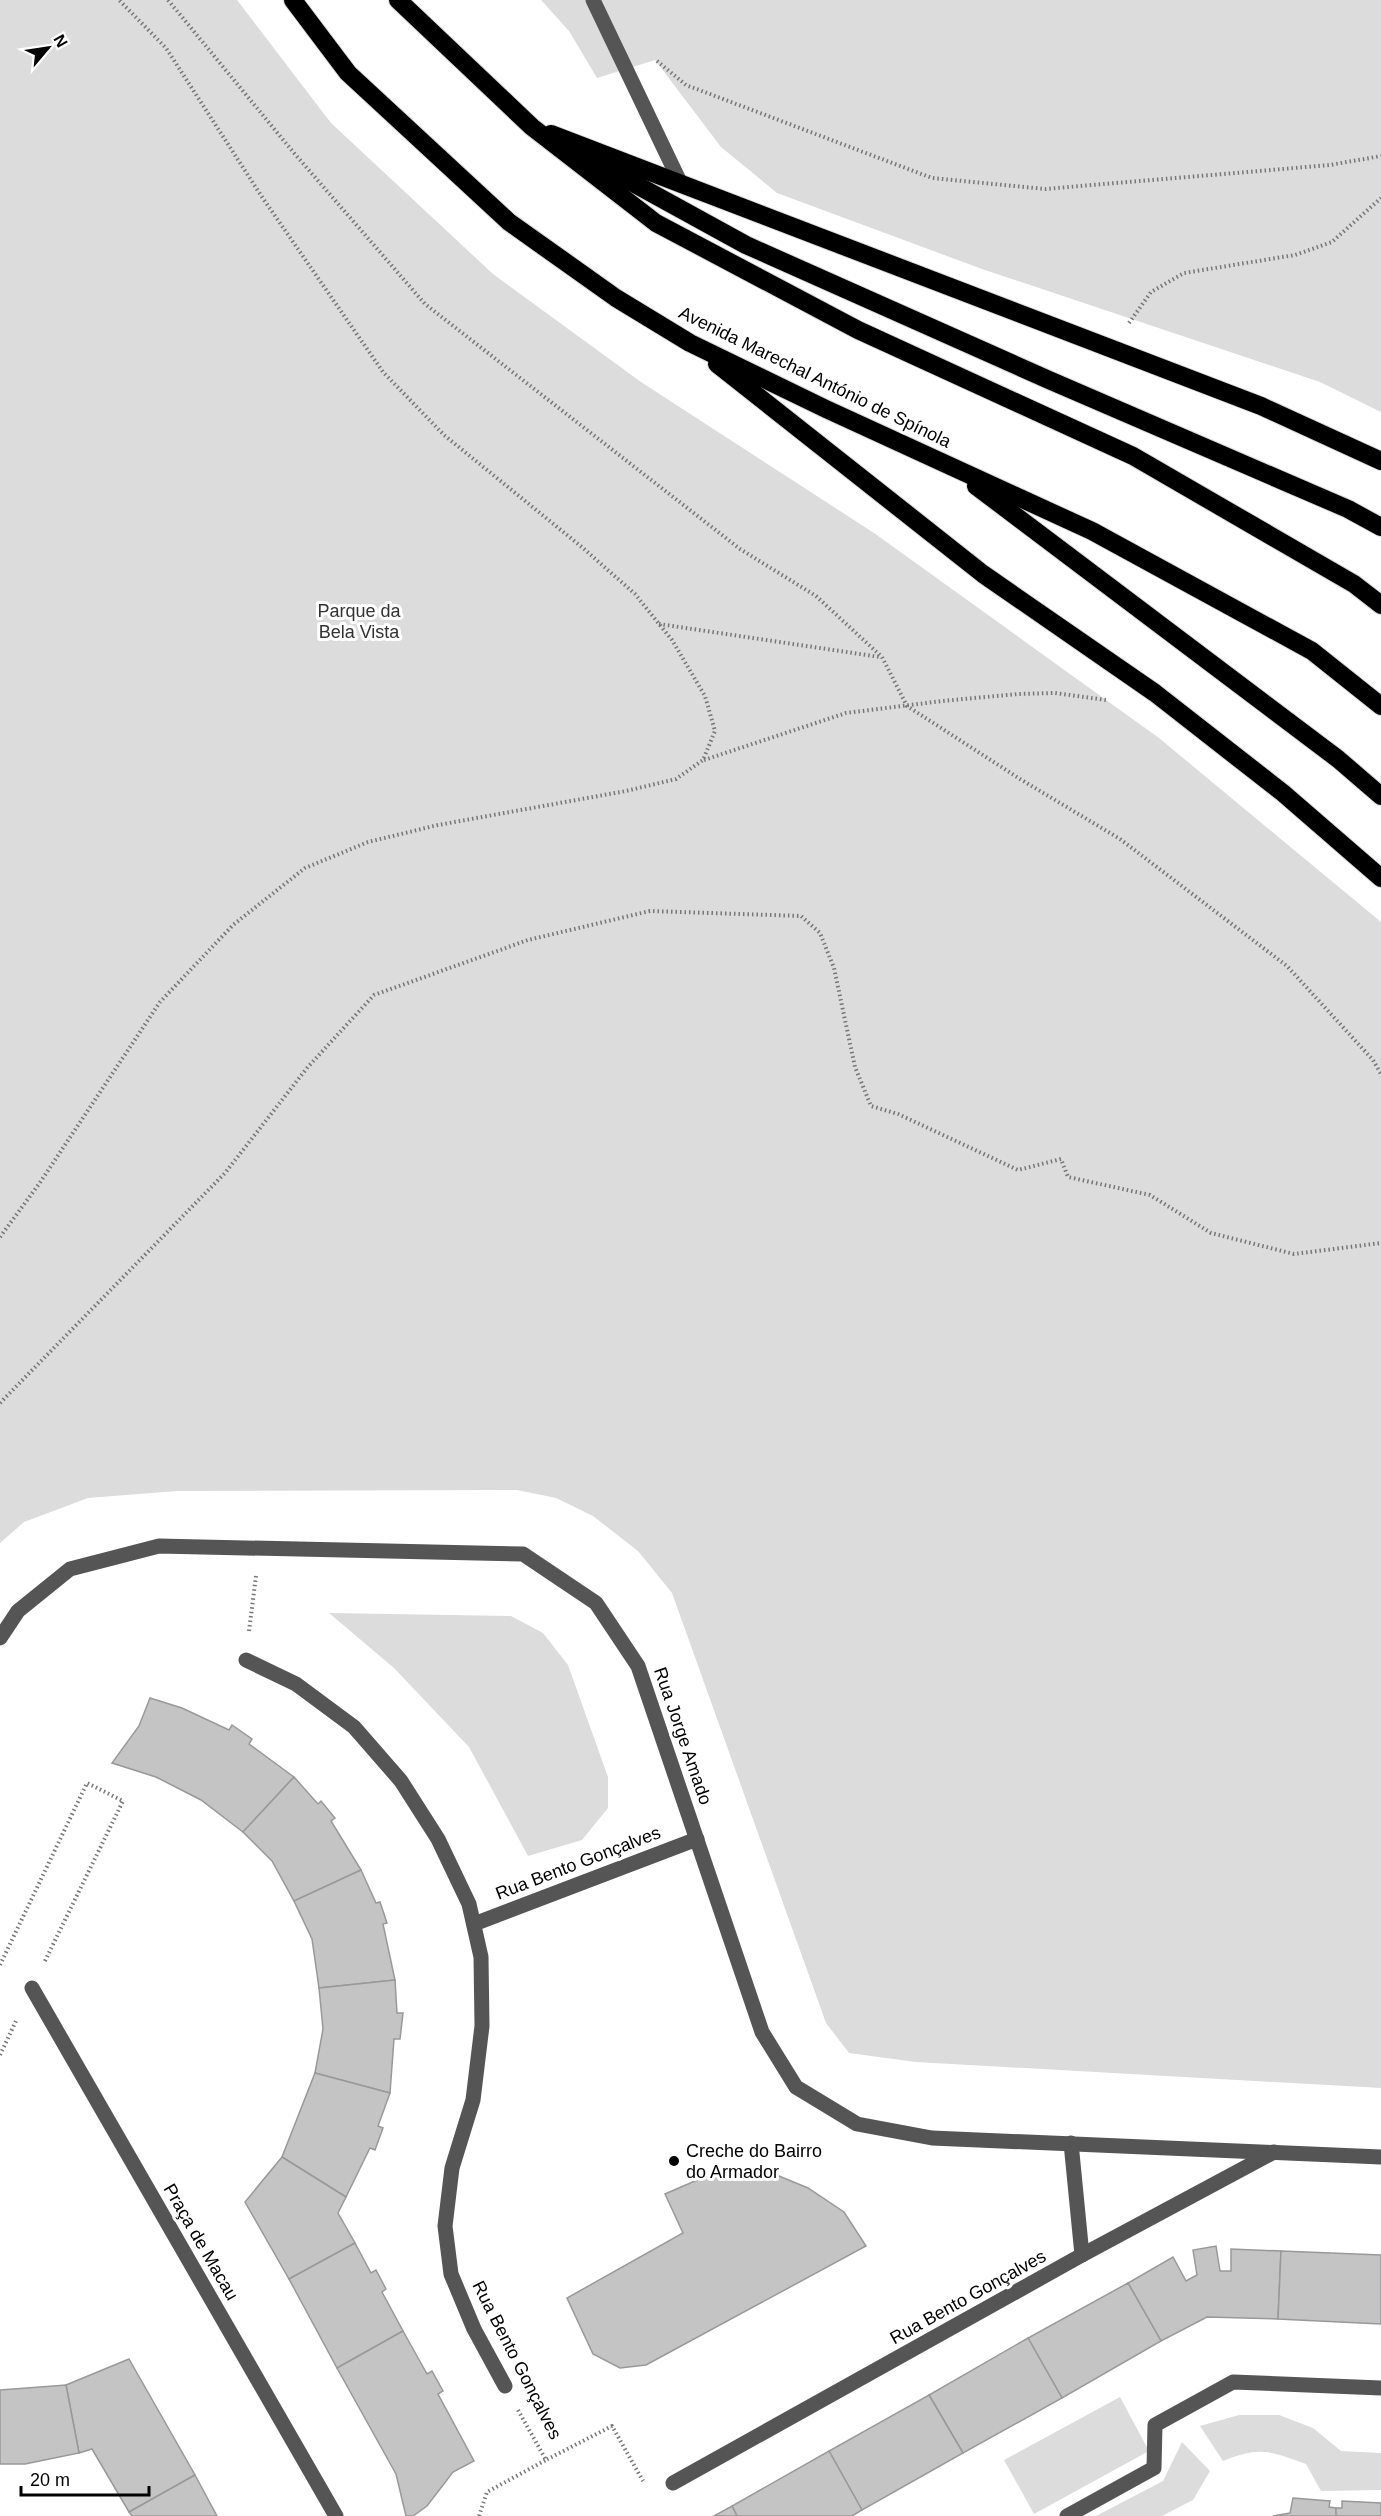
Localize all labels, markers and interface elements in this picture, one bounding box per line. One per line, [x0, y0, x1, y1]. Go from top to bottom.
north arrow [18, 18, 78, 78]
text: N [50, 32, 71, 50]
street label: Avenida Marechal António de Spínola [676, 302, 955, 452]
park label: Parque da Bela Vista [317, 601, 402, 642]
street label: Rua Jorge Amado [650, 1665, 716, 1807]
street label: Rua Bento Gonçalves [493, 1822, 663, 1904]
place label: Creche do Bairro do Armador [686, 2141, 822, 2182]
marker: Creche do Bairro do Armador [667, 2154, 681, 2168]
street label: Praça de Macau [160, 2180, 242, 2304]
street label: Rua Bento Gonçalves [887, 2246, 1049, 2348]
street label: Rua Bento Gonçalves [468, 2277, 566, 2443]
scale bar [21, 2459, 148, 2497]
text: 20 m [30, 2470, 70, 2490]

